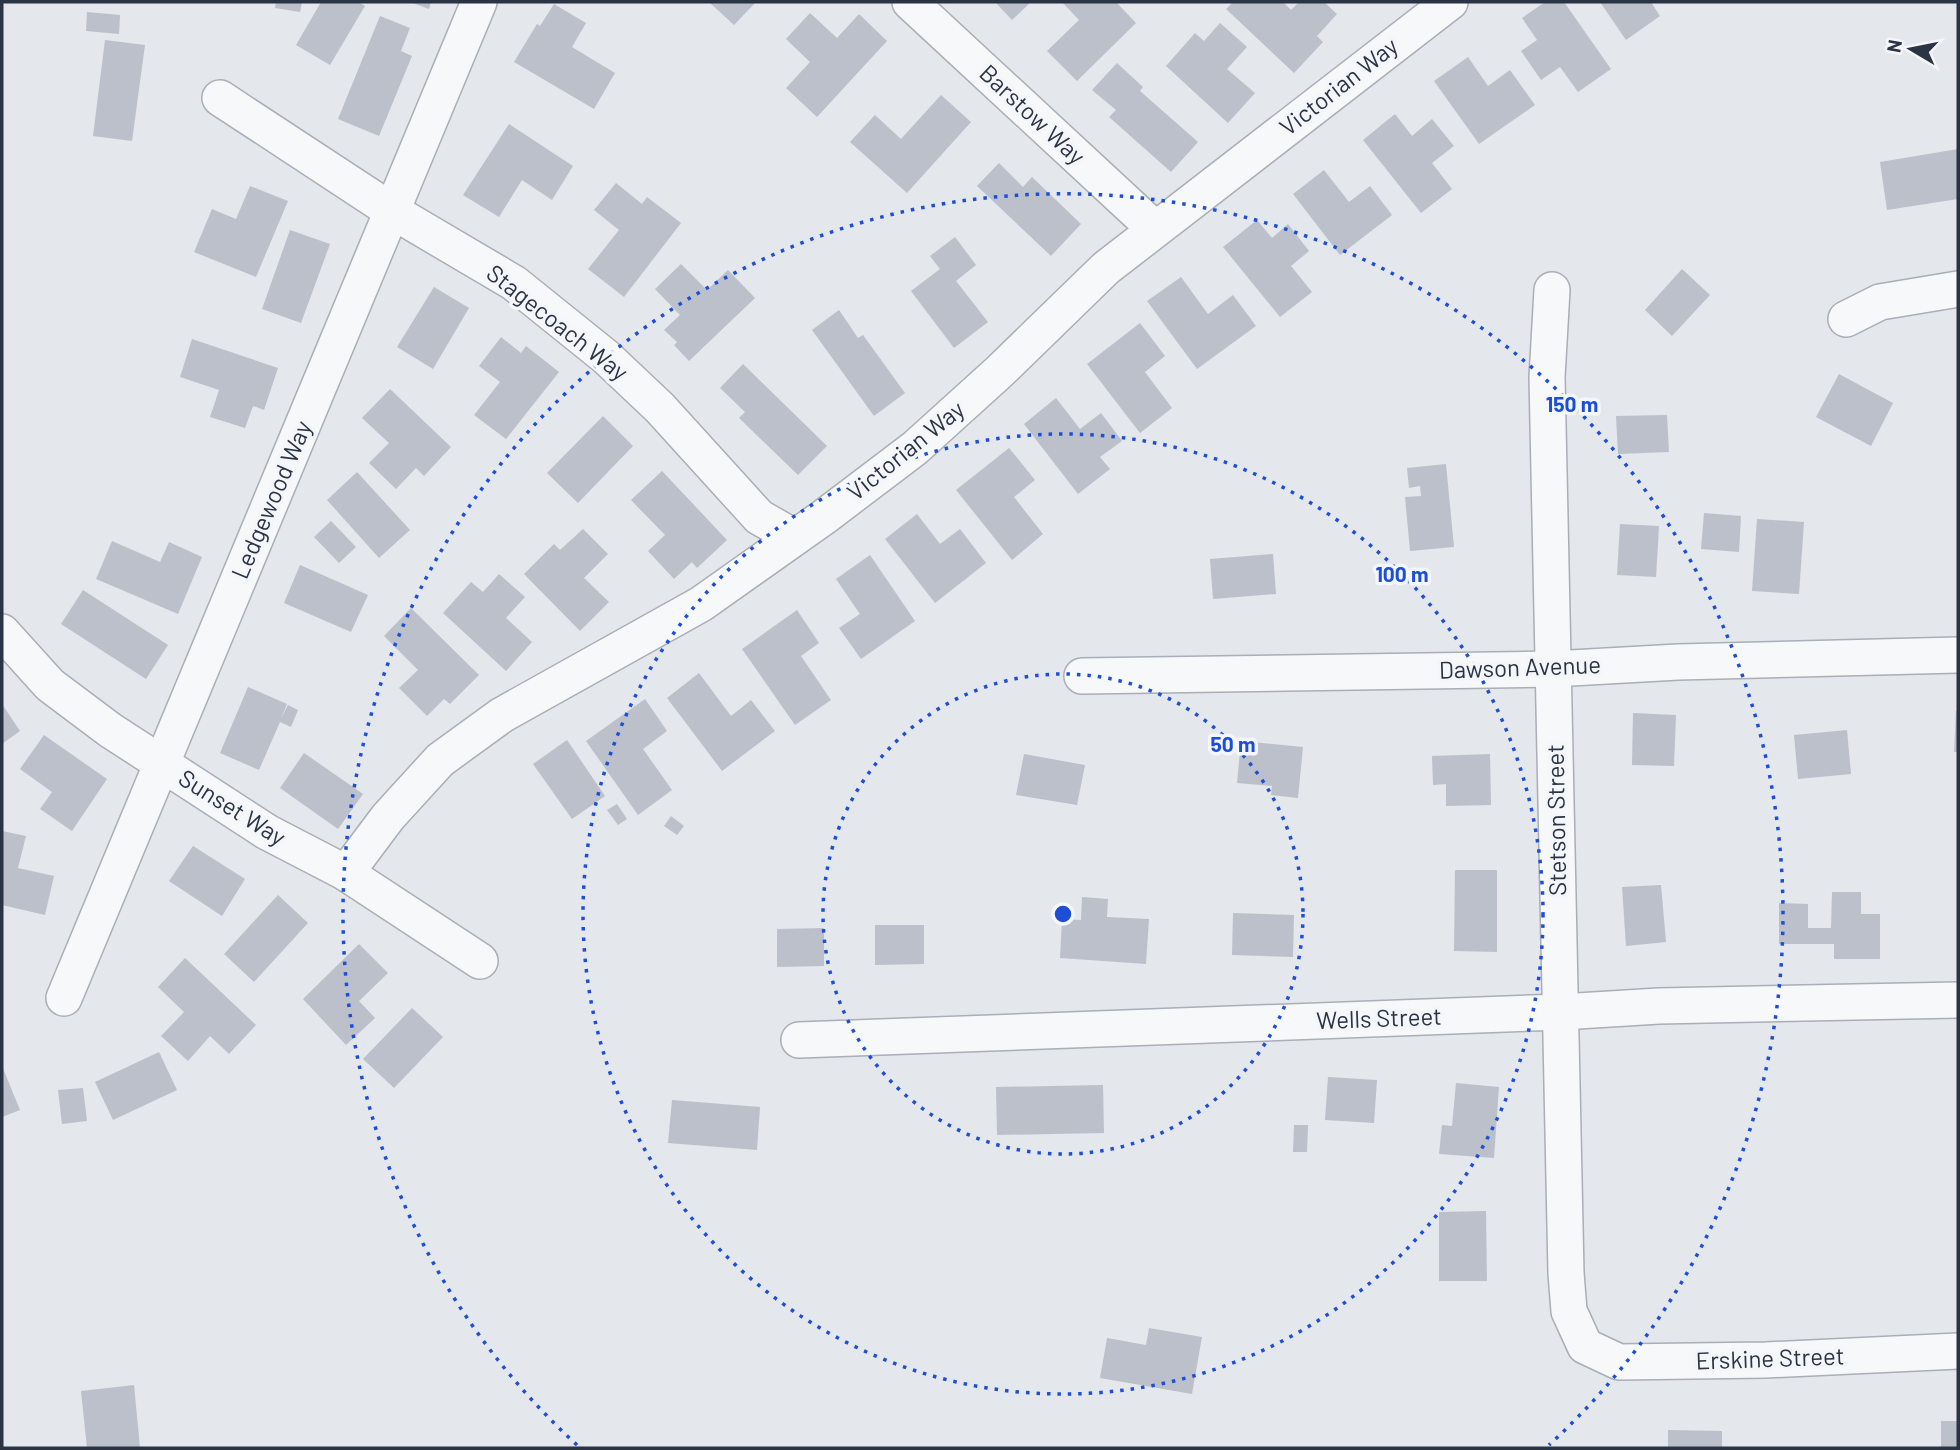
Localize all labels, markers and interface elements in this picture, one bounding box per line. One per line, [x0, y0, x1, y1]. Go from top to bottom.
north arrow [1876, 14, 1946, 84]
street label: Victorian Way [1273, 31, 1403, 141]
text: N [1881, 38, 1906, 54]
street label: Barstow Way [974, 58, 1092, 170]
street label: Stagecoach Way [481, 258, 635, 386]
text: 150 m [1546, 391, 1598, 416]
street label: Victorian Way [841, 394, 969, 506]
street label: Ledgewood Way [224, 416, 317, 583]
text: 100 m [1375, 561, 1429, 586]
street label: Dawson Avenue [1438, 649, 1601, 684]
text: 50 m [1210, 731, 1256, 756]
street label: Stetson Street [1540, 744, 1571, 896]
street label: Sunset Way [174, 762, 292, 851]
centre of rings [1051, 902, 1075, 926]
street label: Wells Street [1316, 1001, 1442, 1034]
street label: Erskine Street [1695, 1340, 1845, 1375]

